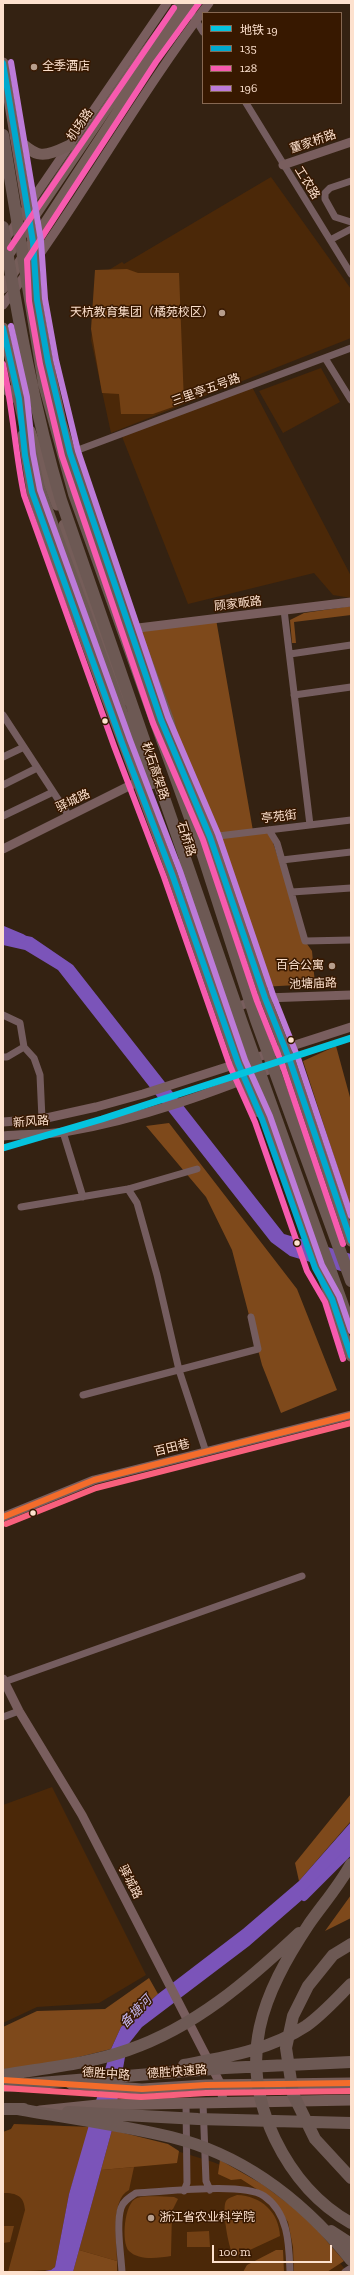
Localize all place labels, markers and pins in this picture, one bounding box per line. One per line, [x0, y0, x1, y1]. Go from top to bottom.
place label: 全季酒店 [42, 60, 90, 74]
marker: 全季酒店 [29, 62, 39, 72]
place label: 天杭教育集团（橘苑校区） [70, 306, 214, 320]
marker: 天杭教育集团（橘苑校区） [217, 308, 227, 318]
unlabelled marker [100, 716, 110, 726]
place label: 百合公寓 [276, 959, 324, 973]
marker: 百合公寓 [327, 961, 337, 971]
unlabelled marker [286, 1035, 296, 1045]
unlabelled marker [292, 1238, 302, 1248]
unlabelled marker [28, 1508, 38, 1518]
place label: 浙江省农业科学院 [159, 2211, 255, 2225]
marker: 浙江省农业科学院 [146, 2213, 156, 2223]

